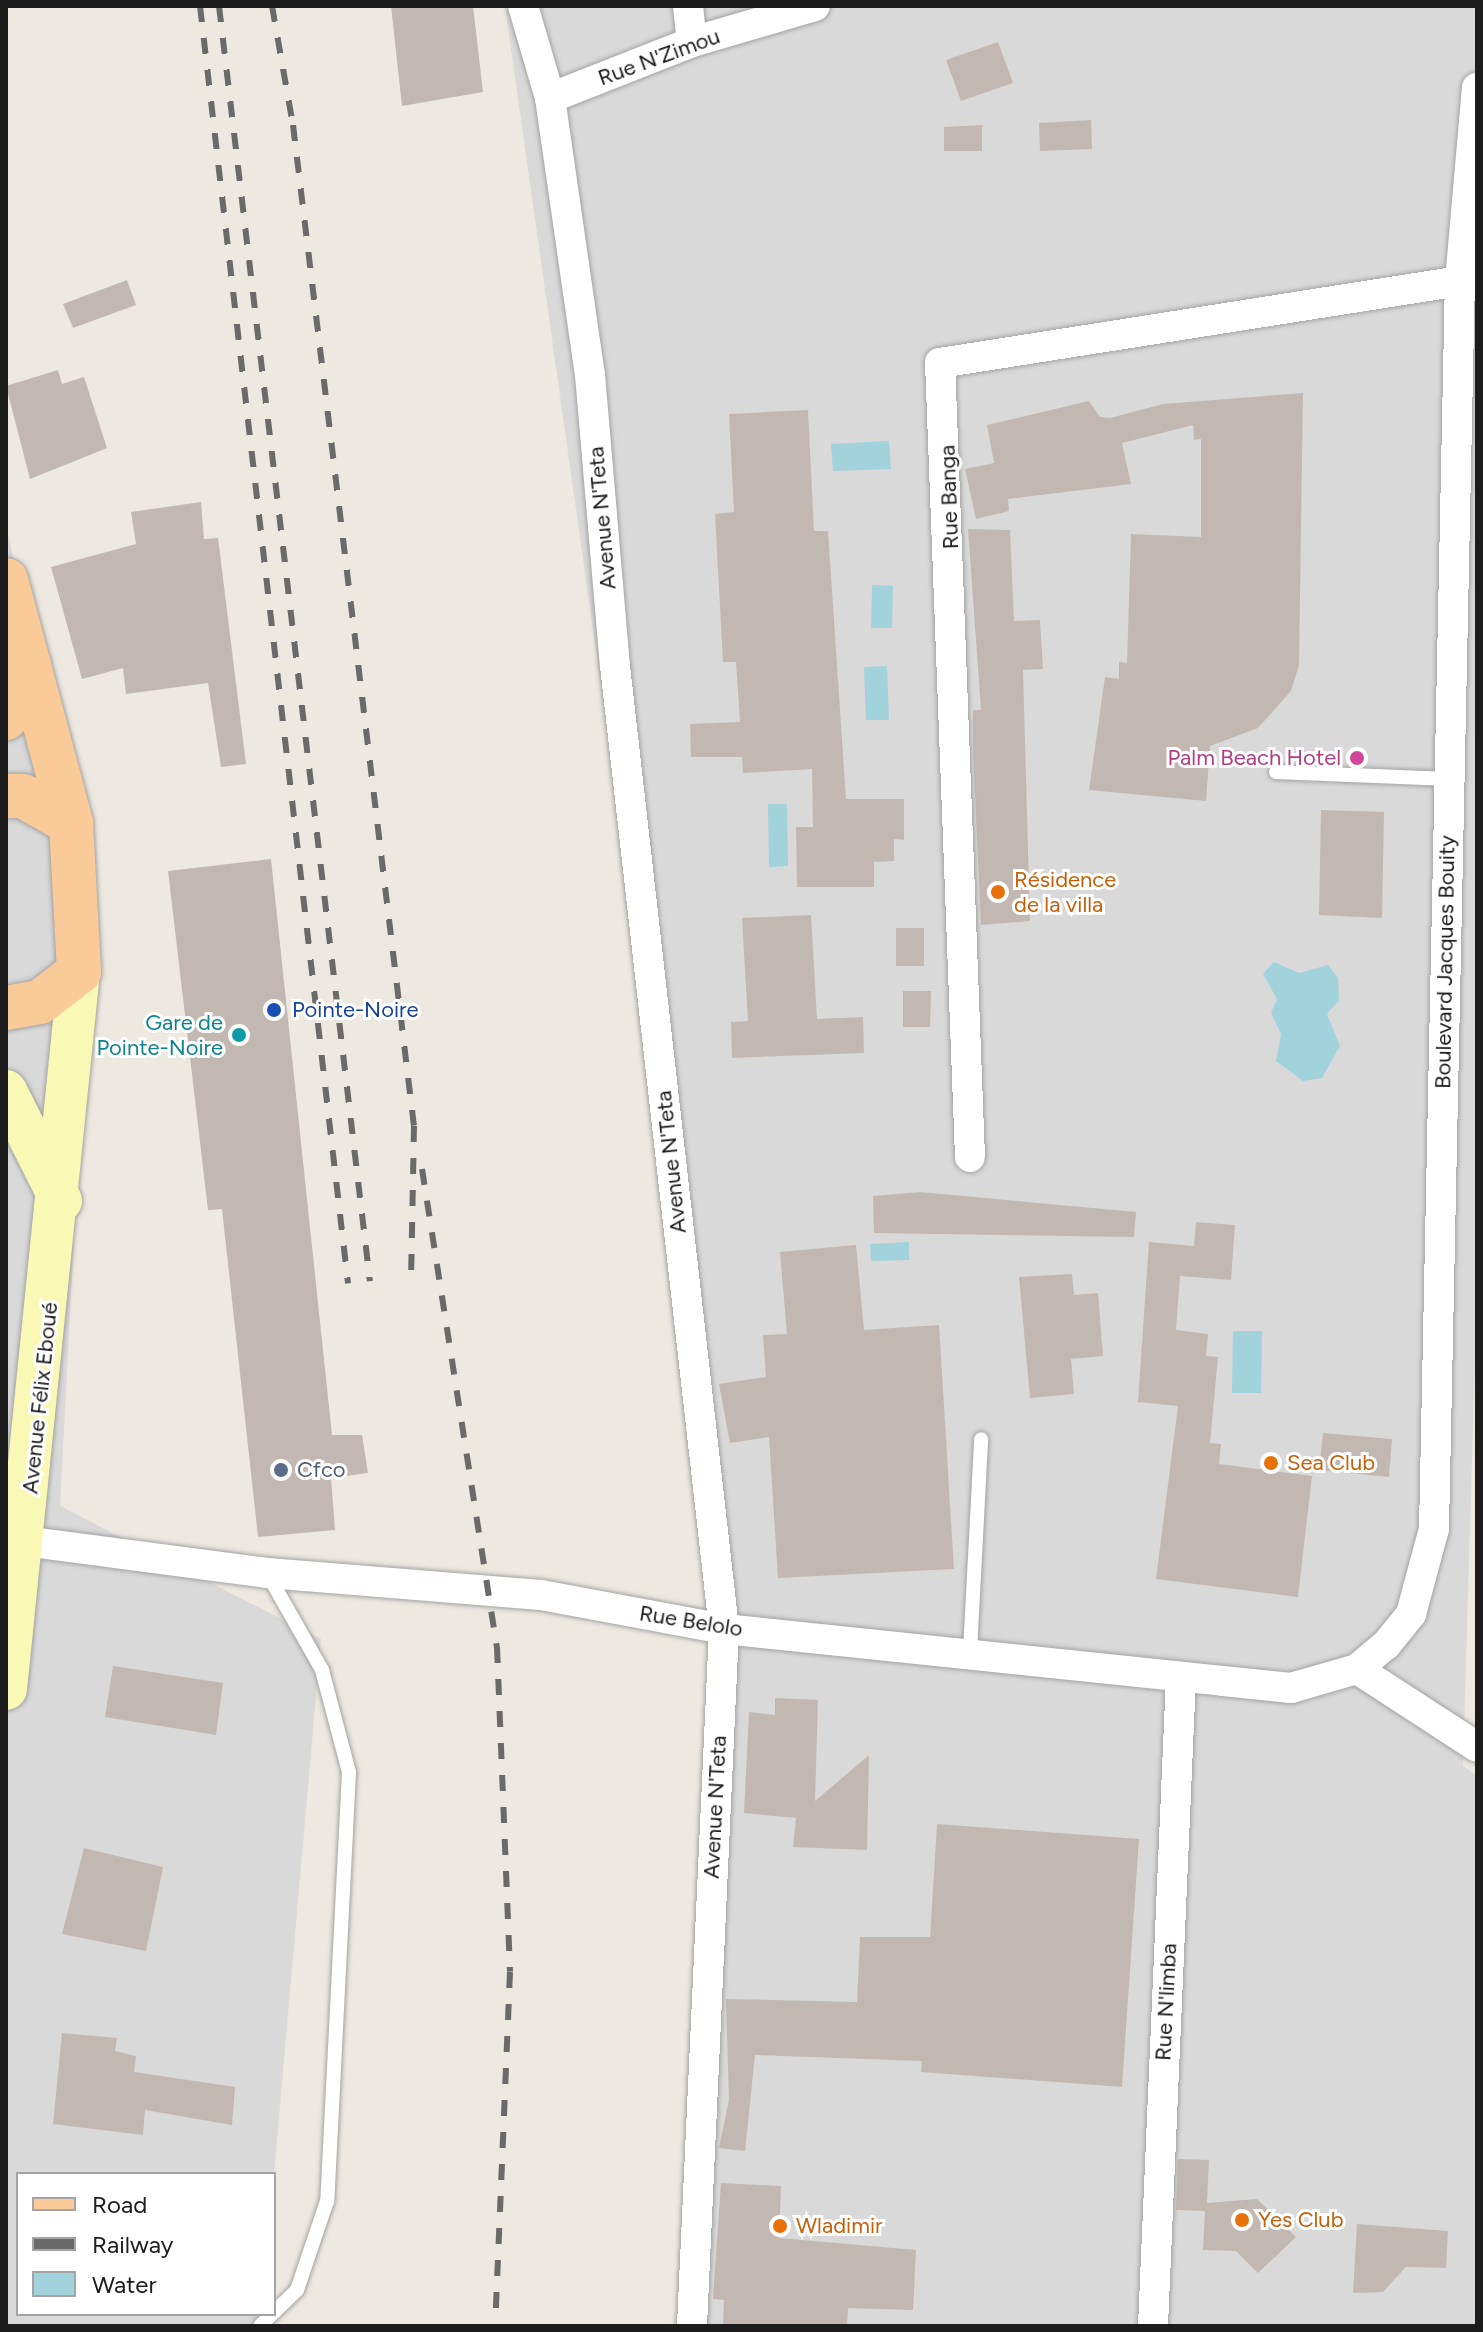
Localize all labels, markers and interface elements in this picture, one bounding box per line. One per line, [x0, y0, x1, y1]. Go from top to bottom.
street label: Rue N'Zimou [594, 23, 724, 91]
street label: Rue Banga [934, 444, 964, 550]
street label: Avenue N'Teta [583, 445, 621, 591]
place label: Palm Beach Hotel [1168, 745, 1341, 771]
marker: Palm Beach Hotel [1348, 749, 1366, 767]
street label: Boulevard Jacques Bouity [1430, 835, 1460, 1089]
place label: Résidence de la villa [1014, 866, 1116, 918]
marker: Résidence de la villa [989, 883, 1007, 901]
place label: Pointe-Noire [292, 997, 418, 1023]
marker: Pointe-Noire [263, 999, 285, 1021]
place label: Gare de Pointe-Noire [97, 1009, 223, 1060]
marker: Gare de Pointe-Noire [230, 1026, 248, 1044]
street label: Avenue N'Teta [650, 1089, 692, 1235]
street label: Avenue Félix Eboué [17, 1301, 63, 1495]
place label: Sea Club [1287, 1450, 1375, 1476]
marker: Sea Club [1262, 1454, 1280, 1472]
place label: Cfco [297, 1457, 346, 1483]
marker: Cfco [272, 1461, 290, 1479]
street label: Rue Belolo [638, 1600, 744, 1642]
street label: Avenue N'Teta [698, 1735, 732, 1879]
street label: Rue N'limba [1150, 1943, 1182, 2061]
legend [16, 2172, 276, 2316]
text: Road [92, 2190, 147, 2219]
place label: Yes Club [1258, 2207, 1344, 2233]
marker: Yes Club [1233, 2211, 1251, 2229]
place label: Wladimir [796, 2213, 882, 2239]
marker: Wladimir [771, 2217, 789, 2235]
text: Railway [92, 2230, 173, 2259]
text: Water [92, 2270, 157, 2299]

